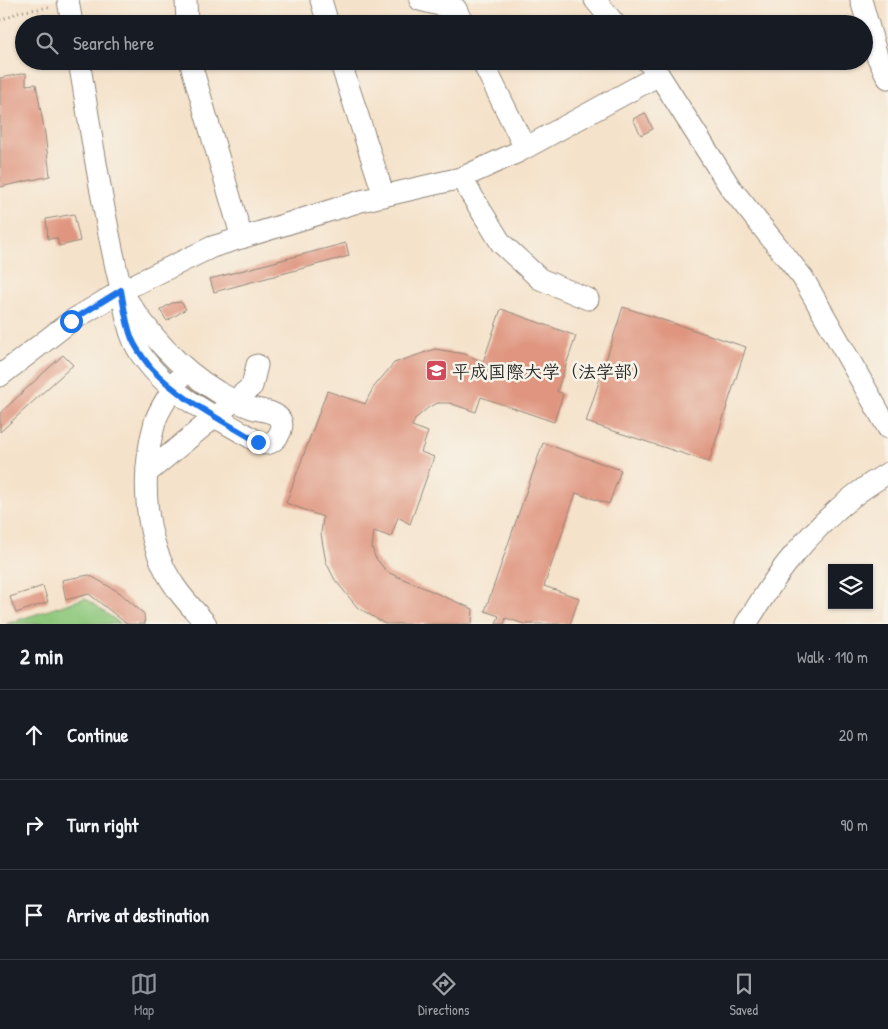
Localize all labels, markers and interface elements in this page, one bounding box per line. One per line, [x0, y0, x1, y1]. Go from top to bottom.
search box [15, 15, 873, 70]
icon: search [33, 29, 61, 57]
text: Search here [73, 30, 154, 56]
route start [60, 310, 83, 333]
school or university icon: 平成国際大学（法学部） [424, 359, 448, 383]
place label: 平成国際大学（法学部） [452, 359, 650, 384]
route end [247, 431, 270, 454]
map controls [828, 564, 873, 609]
button: layers [828, 564, 873, 609]
text: 2 min [20, 642, 63, 671]
text: Walk · 110 m [797, 646, 868, 668]
icon: ahead [20, 721, 48, 749]
text: Continue [67, 722, 128, 748]
text: 20 m [839, 724, 868, 746]
icon: right [20, 811, 48, 839]
text: Turn right [67, 812, 138, 838]
text: 90 m [840, 814, 868, 836]
icon: arrive [20, 901, 48, 929]
text: Arrive at destination [67, 902, 209, 928]
tab: Map [130, 970, 158, 1019]
tab: Directions [418, 970, 469, 1019]
tab: Saved [729, 970, 758, 1019]

